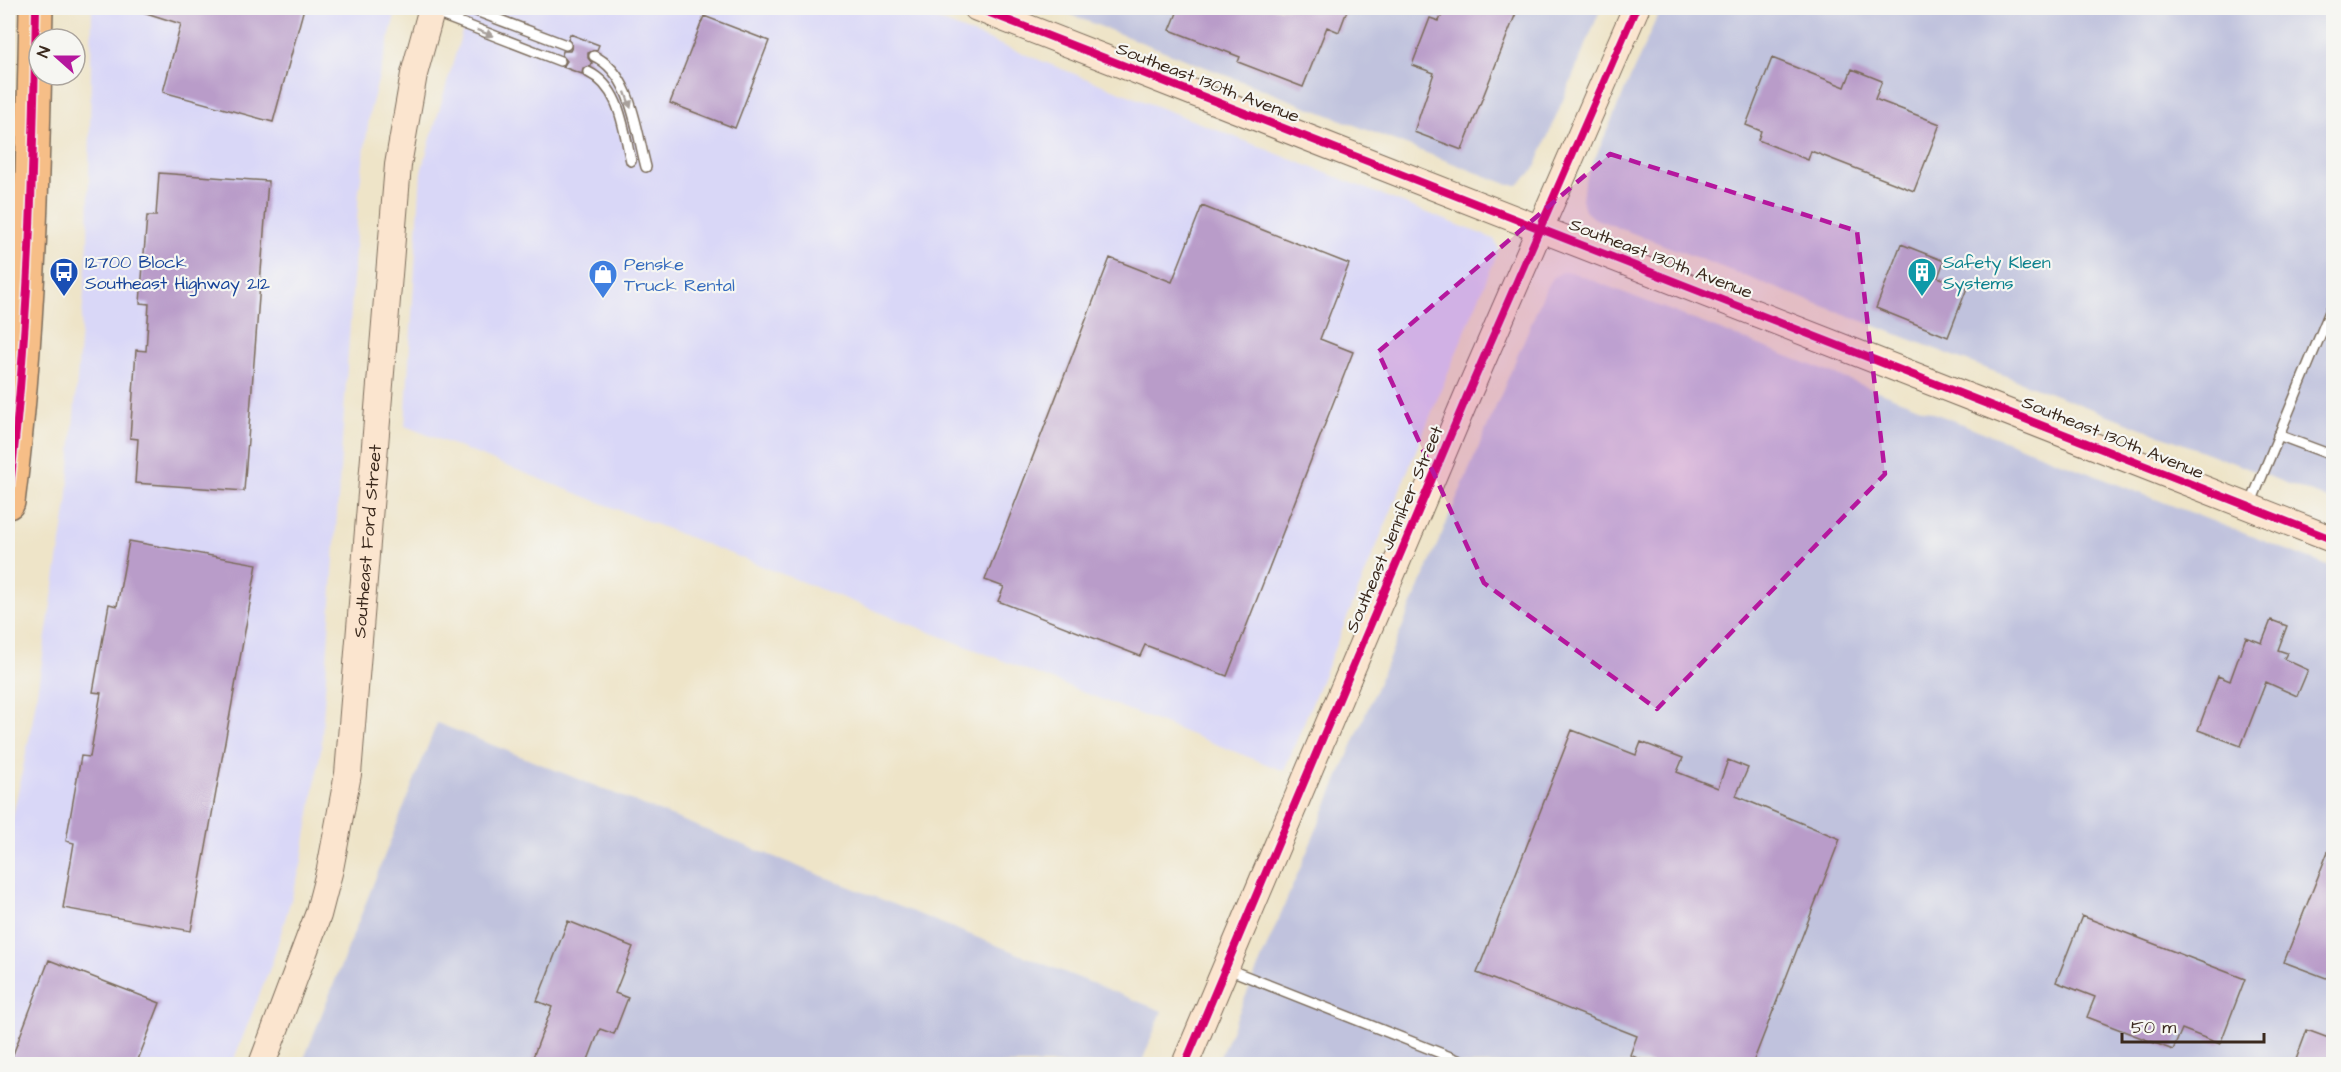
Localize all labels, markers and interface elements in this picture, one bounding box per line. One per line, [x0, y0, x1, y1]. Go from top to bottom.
north arrow [27, 27, 87, 87]
one-way arrow [476, 28, 494, 38]
street label: Southeast 130th Avenue [1113, 36, 1303, 129]
text: N [32, 43, 56, 61]
one-way arrow [623, 92, 633, 110]
street label: Southeast 130th Avenue [1566, 212, 1756, 305]
place label: 12700 Block Southeast Highway 212 [85, 250, 271, 297]
place label: Safety Kleen Systems [1943, 250, 2051, 297]
place label: Penske Truck Rental [624, 252, 735, 298]
bus stop icon: 12700 Block Southeast Highway 212 [48, 256, 80, 298]
building icon: Safety Kleen Systems [1906, 256, 1938, 298]
shop icon: Penske Truck Rental [587, 258, 619, 300]
street label: Southeast 130th Avenue [2018, 390, 2208, 486]
street label: Southeast Jennifer Street [1339, 421, 1450, 637]
street label: Southeast Ford Street [347, 443, 388, 639]
scale bar [2122, 1006, 2264, 1044]
text: 50 m [2131, 1015, 2176, 1040]

